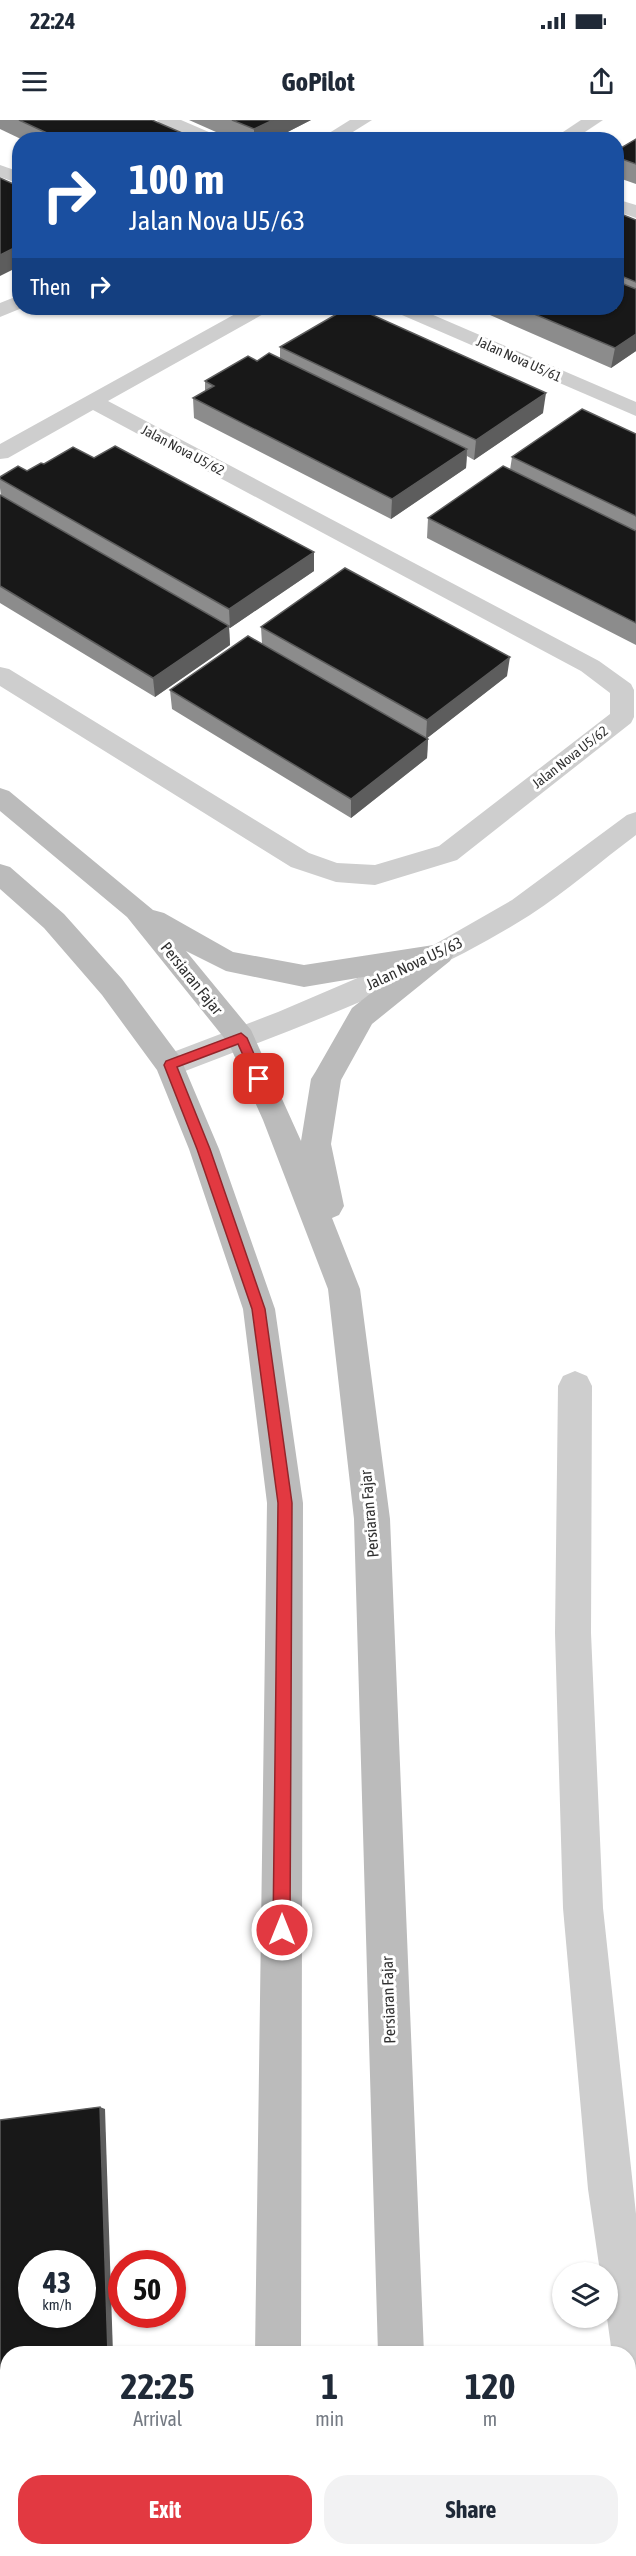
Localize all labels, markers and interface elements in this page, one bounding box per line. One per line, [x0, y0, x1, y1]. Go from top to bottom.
text: 22:24 [30, 8, 75, 34]
icon: menu [18, 65, 51, 98]
icon: share [585, 65, 618, 98]
text: GoPilot [281, 66, 355, 97]
text: 100 m [129, 155, 224, 203]
icon: right [30, 156, 108, 234]
text: Jalan Nova U5/63 [129, 205, 305, 236]
icon: right [83, 270, 116, 303]
text: Then [30, 274, 71, 300]
street label: Jalan Nova U5/61 [474, 333, 564, 385]
street label: Jalan Nova U5/62 [139, 421, 227, 479]
street label: Jalan Nova U5/62 [529, 723, 611, 791]
street label: Jalan Nova U5/63 [363, 933, 465, 993]
street label: Persiaran Fajar [157, 938, 227, 1019]
pin [233, 1053, 284, 1104]
icon: arrive [242, 1062, 275, 1095]
street label: Persiaran Fajar [356, 1469, 383, 1558]
position arrow [250, 1898, 314, 1962]
street label: Persiaran Fajar [377, 1956, 400, 2044]
speed limit sign: 50 [108, 2250, 186, 2328]
map controls [552, 2262, 618, 2328]
button: layers [552, 2262, 618, 2328]
text: 43 [43, 2265, 71, 2299]
text: km/h [42, 2296, 72, 2313]
text: 22:25 [121, 2365, 195, 2407]
text: 1 [321, 2365, 338, 2407]
text: 120 [465, 2365, 515, 2407]
text: Arrival [133, 2407, 182, 2430]
text: min [315, 2407, 344, 2430]
text: m [483, 2407, 497, 2430]
button: Exit [18, 2475, 312, 2544]
button: Share [324, 2475, 618, 2544]

